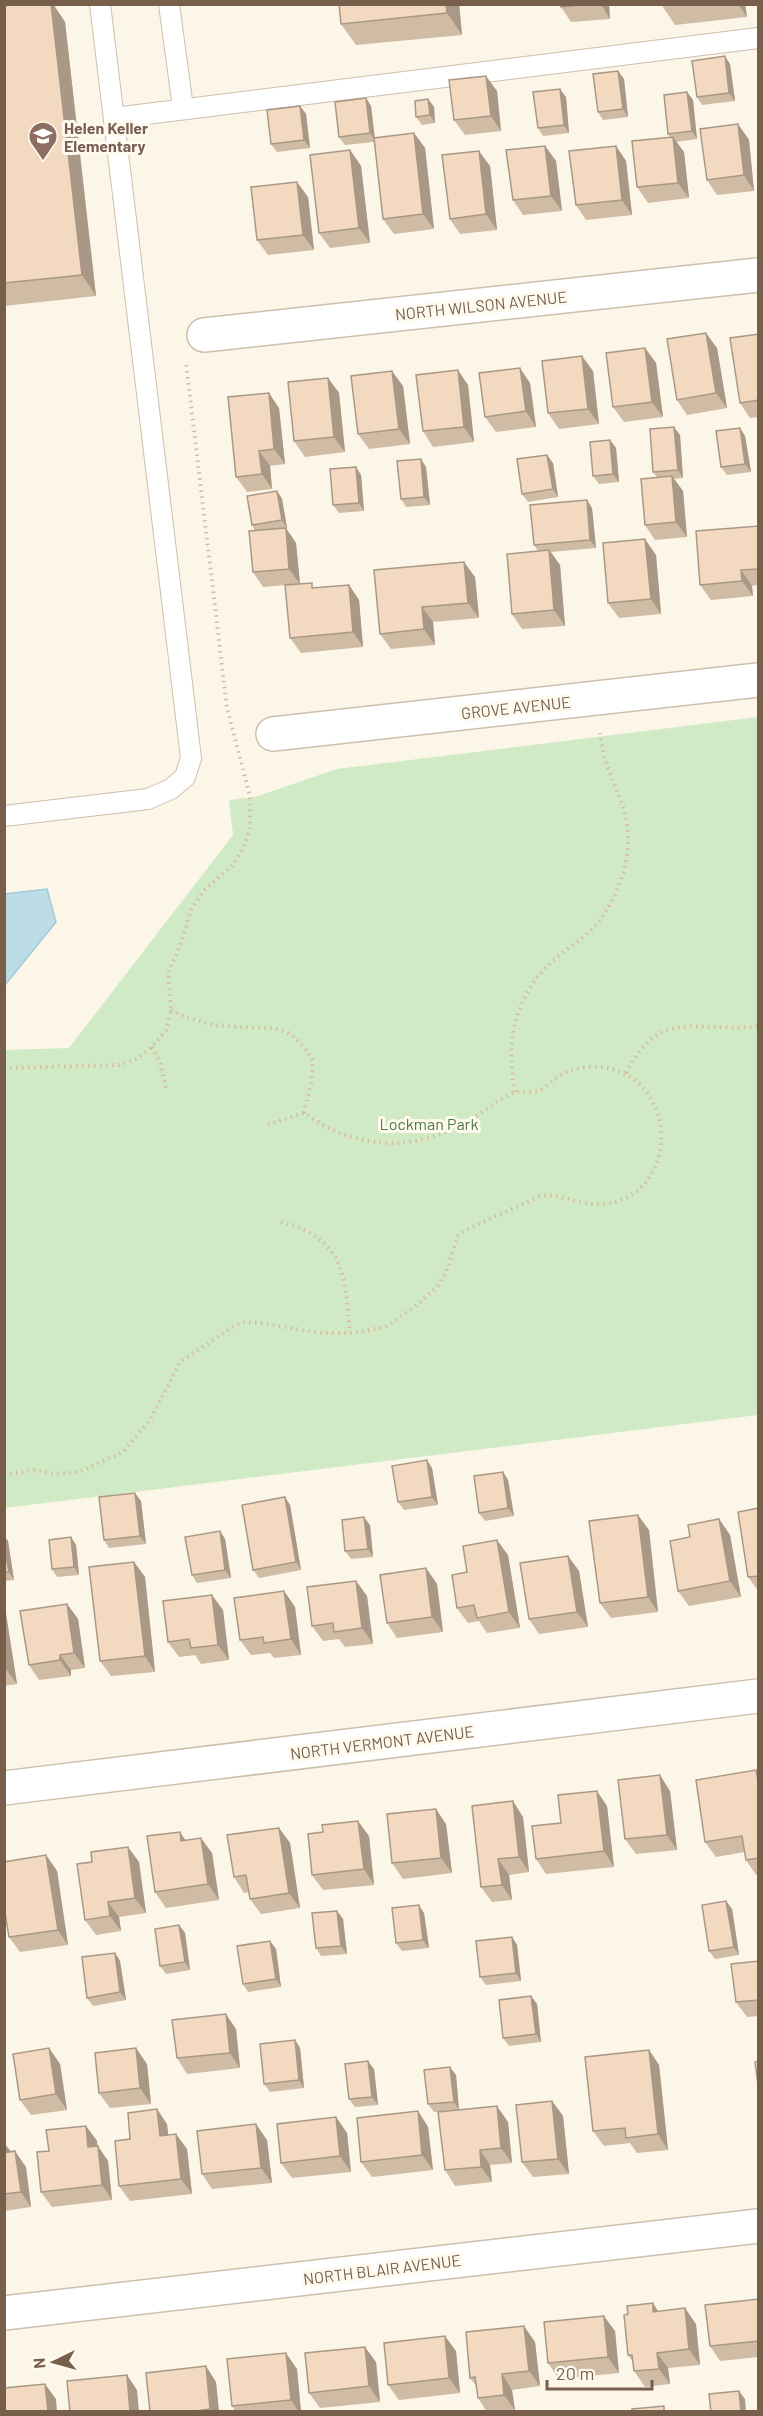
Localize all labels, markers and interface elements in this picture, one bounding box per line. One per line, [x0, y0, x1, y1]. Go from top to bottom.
place label: Helen Keller Elementary [64, 118, 148, 155]
school or university icon: Helen Keller Elementary [27, 120, 59, 162]
street label: NORTH WILSON AVENUE [394, 287, 568, 323]
street label: GROVE AVENUE [460, 692, 572, 722]
park label: Lockman Park [380, 1114, 478, 1133]
street label: NORTH VERMONT AVENUE [289, 1721, 475, 1763]
street label: NORTH BLAIR AVENUE [302, 2250, 462, 2288]
north arrow [24, 2332, 84, 2392]
scale bar [547, 2353, 652, 2391]
text: N [29, 2357, 48, 2369]
text: 20 m [556, 2362, 594, 2384]

